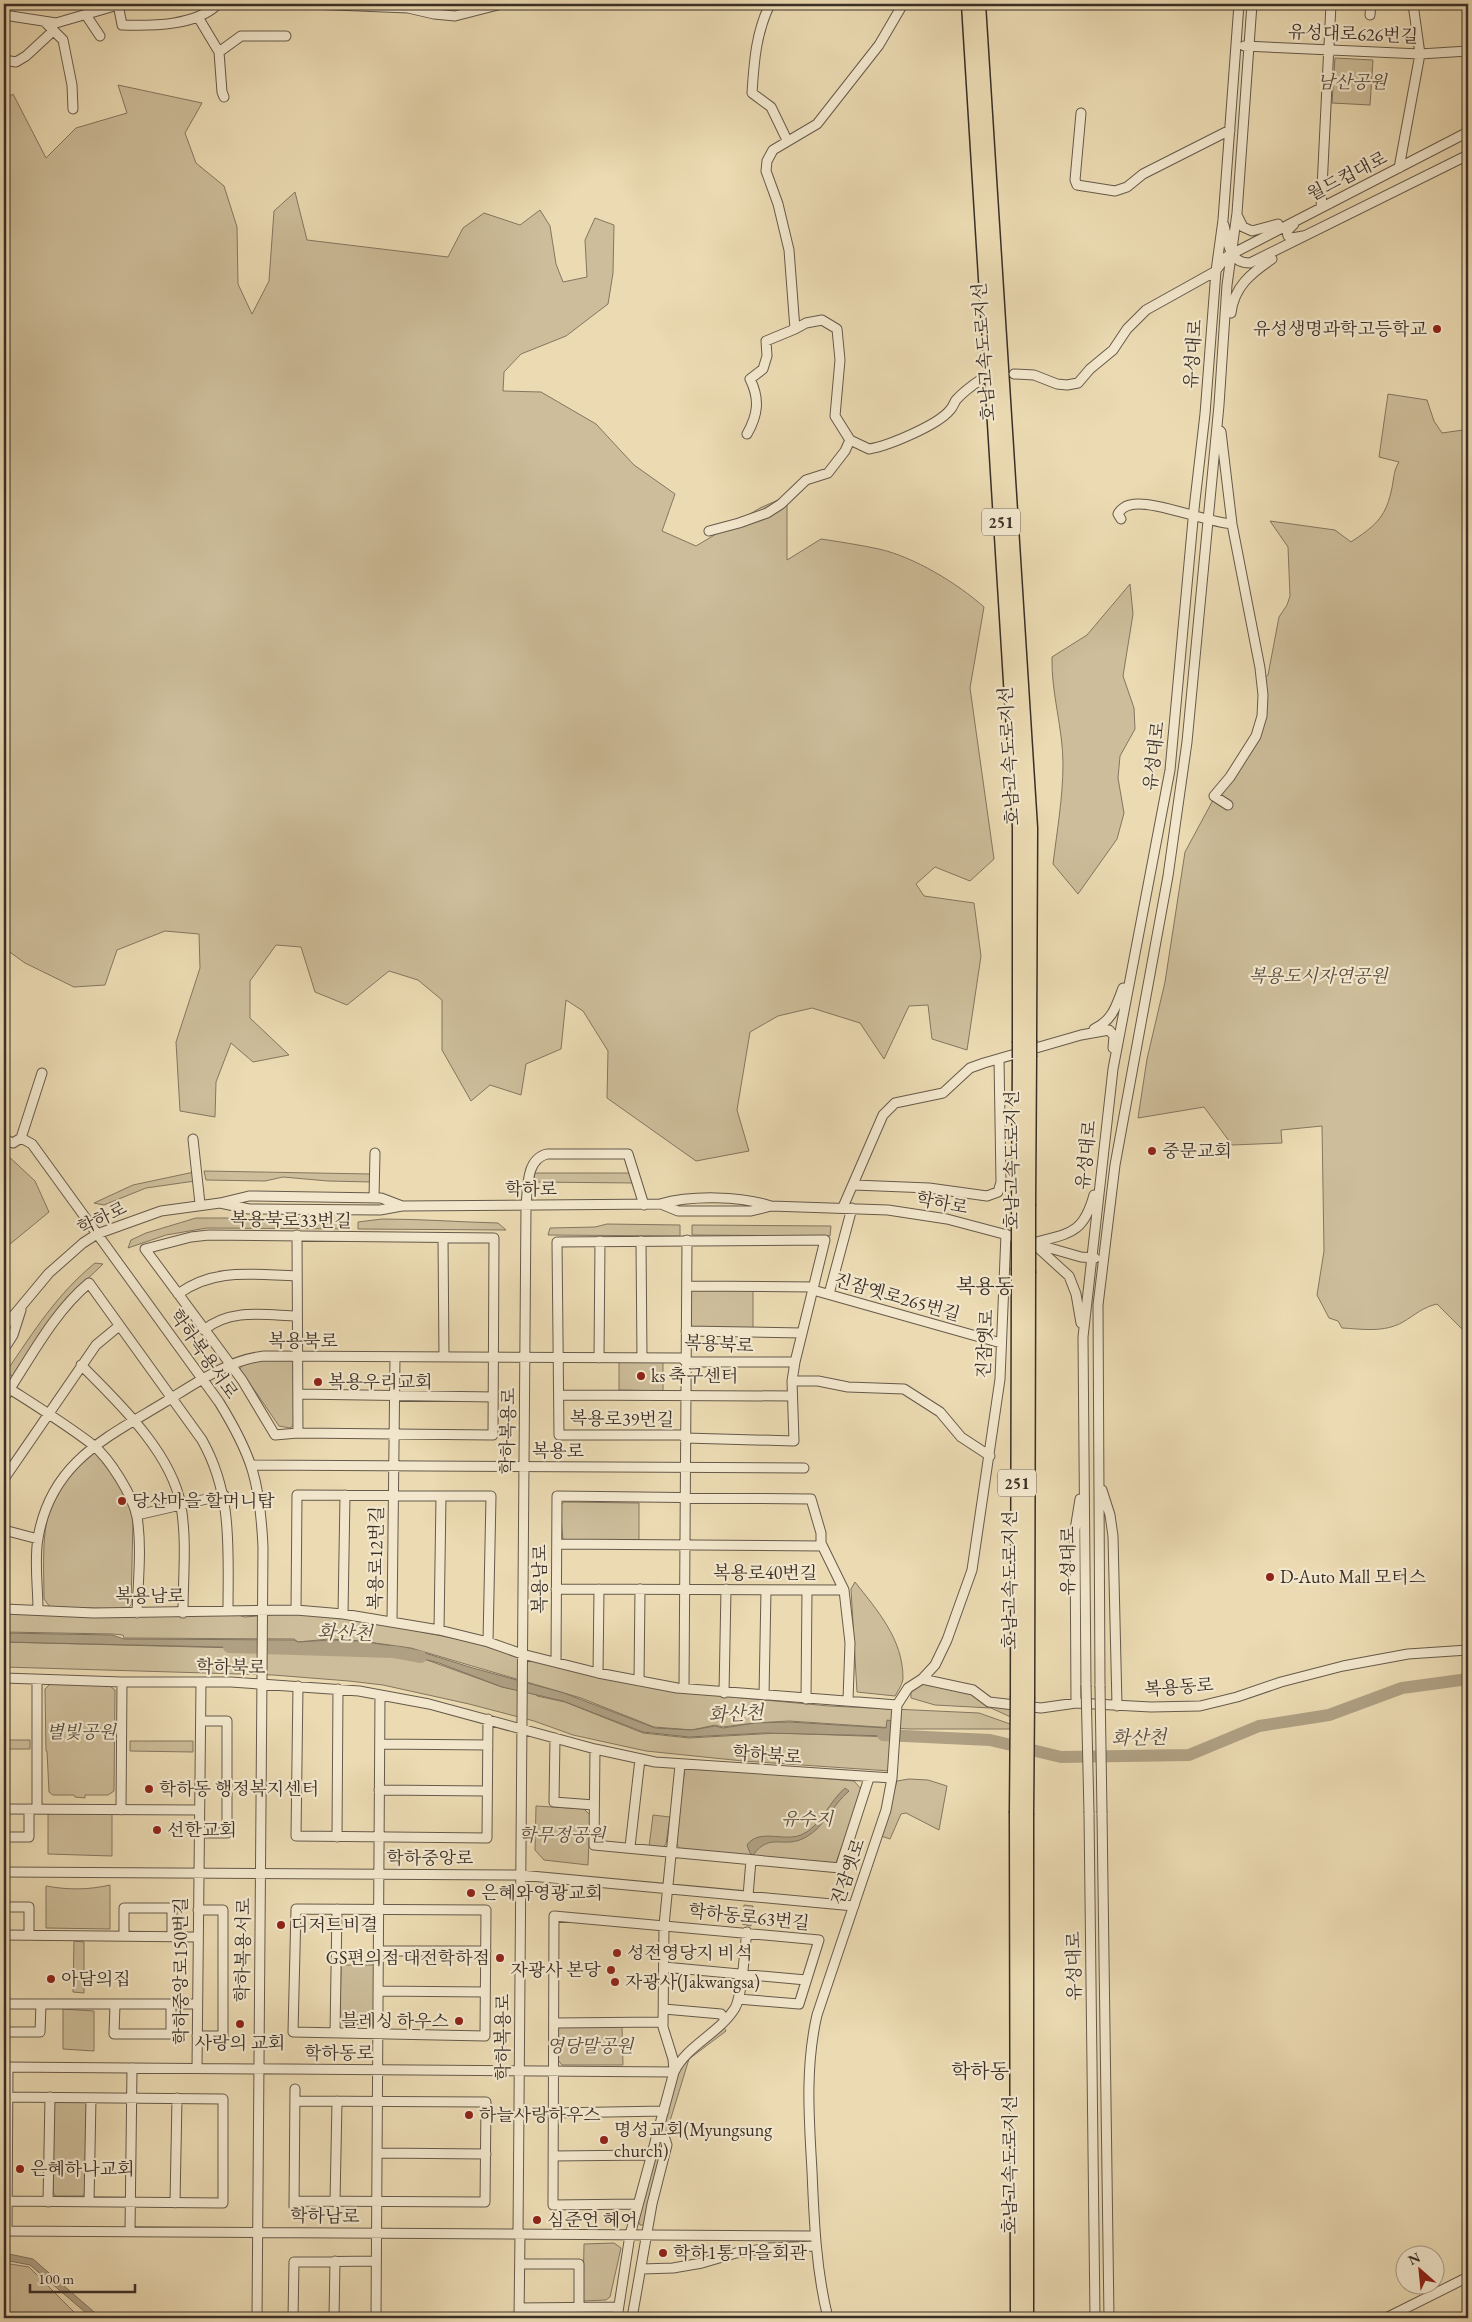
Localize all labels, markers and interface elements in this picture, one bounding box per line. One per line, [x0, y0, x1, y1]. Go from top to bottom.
street label: 유성대로626번길 [1288, 20, 1419, 47]
park label: 남산공원 [1317, 70, 1388, 93]
street label: 월드컵대로 [1303, 146, 1391, 206]
street label: 호남고속도로지선 [967, 282, 1000, 422]
place label: 유성생명과학고등학교 [1253, 317, 1428, 340]
street label: 유성대로 [1179, 318, 1206, 389]
marker: 유성생명과학고등학교 [1431, 323, 1443, 335]
road number: 251 [982, 508, 1020, 536]
street label: 호남고속도로지선 [993, 686, 1024, 826]
street label: 유성대로 [1138, 720, 1169, 792]
park label: 복용도시자연공원 [1248, 964, 1389, 987]
street label: 호남고속도로지선 [1000, 1090, 1023, 1230]
street label: 유성대로 [1070, 1119, 1101, 1191]
place label: 중문교회 [1162, 1139, 1232, 1162]
marker: 중문교회 [1146, 1145, 1158, 1157]
street label: 학하로 [505, 1177, 557, 1200]
street label: 학하로 [914, 1186, 970, 1219]
street label: 학하로 [73, 1196, 130, 1239]
street label: 복용북로33번길 [230, 1207, 352, 1232]
street label: 진잠옛로265번길 [831, 1268, 963, 1326]
district label: 복용동 [956, 1273, 1014, 1299]
street label: 학하복용서로 [165, 1304, 244, 1403]
street label: 진잠옛로 [971, 1309, 998, 1379]
street label: 복용북로 [268, 1329, 338, 1352]
street label: 복용북로 [684, 1330, 754, 1357]
place label: ks 축구센터 [651, 1364, 738, 1387]
place label: 복용우리교회 [328, 1370, 432, 1393]
marker: ks 축구센터 [635, 1370, 647, 1382]
marker: 복용우리교회 [312, 1376, 324, 1388]
street label: 학하복용로 [495, 1387, 520, 1475]
street label: 복용로39번길 [570, 1406, 674, 1431]
street label: 복용로 [532, 1439, 584, 1462]
road number: 251 [998, 1470, 1036, 1496]
place label: 당산마을 할머니탑 [132, 1489, 275, 1512]
marker: 당산마을 할머니탑 [116, 1495, 128, 1507]
street label: 복용로12번길 [363, 1506, 388, 1610]
street label: 호남고속도로지선 [998, 1510, 1021, 1650]
street label: 유성대로 [1056, 1526, 1079, 1596]
street label: 복용남로 [528, 1544, 551, 1614]
street label: 복용로40번길 [713, 1561, 817, 1584]
place label: D-Auto Mall 모터스 [1280, 1565, 1427, 1588]
marker: D-Auto Mall 모터스 [1264, 1571, 1276, 1583]
street label: 복용남로 [115, 1584, 185, 1607]
water label: 화산천 [317, 1619, 375, 1646]
street label: 학하북로 [196, 1654, 266, 1679]
street label: 복용동로 [1143, 1673, 1214, 1700]
water label: 화산천 [708, 1699, 766, 1727]
park label: 별빛공원 [46, 1720, 117, 1743]
water label: 화산천 [1111, 1724, 1168, 1750]
street label: 학하북로 [732, 1741, 803, 1768]
place label: 학하동 행정복지센터 [159, 1777, 319, 1800]
marker: 학하동 행정복지센터 [143, 1783, 155, 1795]
park label: 유수지 [781, 1807, 835, 1830]
place label: 선한교회 [167, 1818, 237, 1841]
park label: 학무정공원 [519, 1823, 607, 1846]
marker: 선한교회 [151, 1824, 163, 1836]
street label: 진잠옛로 [825, 1835, 870, 1908]
street label: 학하중앙로 [387, 1846, 473, 1869]
place label: 은혜와영광교회 [481, 1881, 603, 1904]
marker: 은혜와영광교회 [465, 1887, 477, 1899]
street label: 학하중앙로150번길 [169, 1897, 192, 2045]
street label: 학하복용서로 [230, 1898, 255, 2002]
street label: 학하동로63번길 [687, 1899, 811, 1934]
place label: 디저트비결 [291, 1913, 378, 1936]
marker: 디저트비결 [275, 1919, 287, 1931]
street label: 유성대로 [1061, 1931, 1086, 2001]
place label: 성전영당지 비석 [627, 1941, 752, 1964]
place label: GS편의점 대전학하점 [326, 1946, 490, 1969]
marker: 성전영당지 비석 [611, 1947, 623, 1959]
marker: GS편의점 대전학하점 [494, 1952, 506, 1964]
place label: 자광사 본당 [510, 1958, 602, 1981]
marker: 자광사 본당 [605, 1964, 617, 1976]
place label: 아담의집 [61, 1967, 131, 1990]
place label: 자광사(Jakwangsa) [625, 1970, 760, 1993]
marker: 아담의집 [45, 1973, 57, 1985]
marker: 자광사(Jakwangsa) [609, 1976, 621, 1988]
street label: 학하복용로 [491, 1994, 514, 2080]
place label: 블레싱 하우스 [341, 2009, 450, 2032]
marker: 블레싱 하우스 [453, 2015, 465, 2027]
marker: 사랑의 교회 [234, 2018, 246, 2030]
place label: 사랑의 교회 [195, 2031, 285, 2054]
park label: 영당말공원 [547, 2034, 635, 2057]
street label: 학하동로 [304, 2041, 374, 2064]
district label: 학하동 [951, 2058, 1009, 2084]
street label: 호남고속도로지선 [998, 2095, 1021, 2235]
place label: 하늘사랑하우스 [479, 2103, 601, 2126]
marker: 하늘사랑하우스 [463, 2109, 475, 2121]
place label: 명성교회(Myungsung church) [614, 2118, 772, 2162]
marker: 명성교회(Myungsung church) [598, 2134, 610, 2146]
place label: 은혜하나교회 [30, 2157, 134, 2180]
marker: 은혜하나교회 [14, 2163, 26, 2175]
street label: 학하남로 [290, 2203, 360, 2228]
place label: 심준언 헤어 [547, 2208, 638, 2231]
marker: 심준언 헤어 [531, 2214, 543, 2226]
place label: 학하1통 마을회관 [673, 2241, 808, 2264]
north arrow [1394, 2244, 1444, 2294]
marker: 학하1통 마을회관 [657, 2247, 669, 2259]
text: N [1405, 2248, 1424, 2269]
scale bar [30, 2262, 135, 2294]
text: 100 m [38, 2269, 75, 2288]

